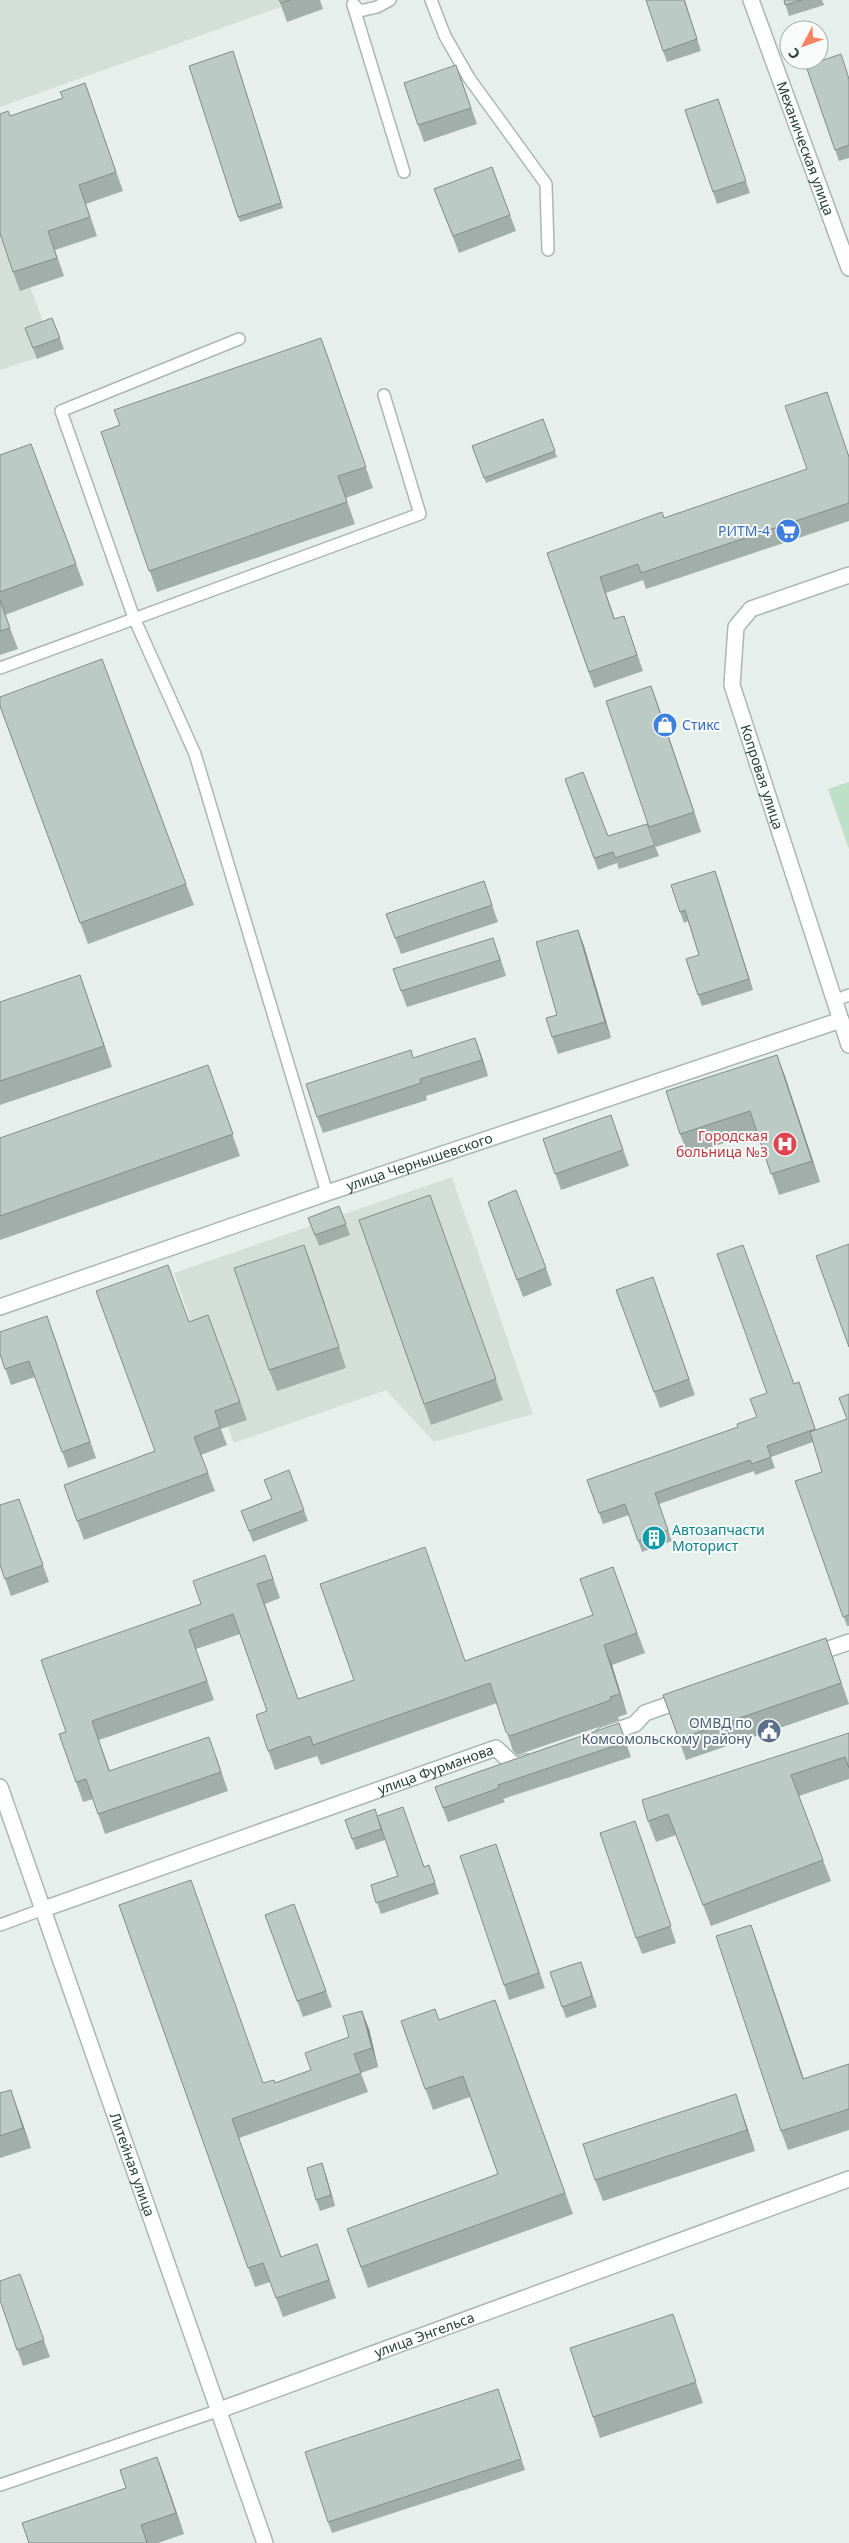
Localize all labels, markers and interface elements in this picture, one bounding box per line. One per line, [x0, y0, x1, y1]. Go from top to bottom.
north arrow [779, 20, 829, 70]
text: С [784, 44, 804, 63]
street label: Механическая улица [773, 79, 839, 218]
supermarket icon: РИТМ-4 [775, 518, 801, 544]
place label: РИТМ-4 [718, 521, 770, 540]
shop icon: Стикс [652, 712, 678, 738]
place label: Стикс [682, 715, 720, 734]
street label: Копровая улица [736, 722, 788, 832]
place label: Городская больница №3 [676, 1126, 768, 1161]
street label: улица Чернышевского [344, 1128, 495, 1195]
hospital icon: Городская больница №3 [772, 1131, 798, 1157]
place label: Автозапчасти Моторист [672, 1520, 765, 1555]
building icon: Автозапчасти Моторист [641, 1525, 667, 1551]
place label: ОМВД по Комсомольскому району [582, 1713, 753, 1748]
public building icon: ОМВД по Комсомольскому району [756, 1718, 782, 1744]
street label: улица Фурманова [375, 1740, 496, 1798]
street label: Литейная улица [106, 2110, 160, 2219]
street label: улица Энгельса [372, 2307, 477, 2361]

